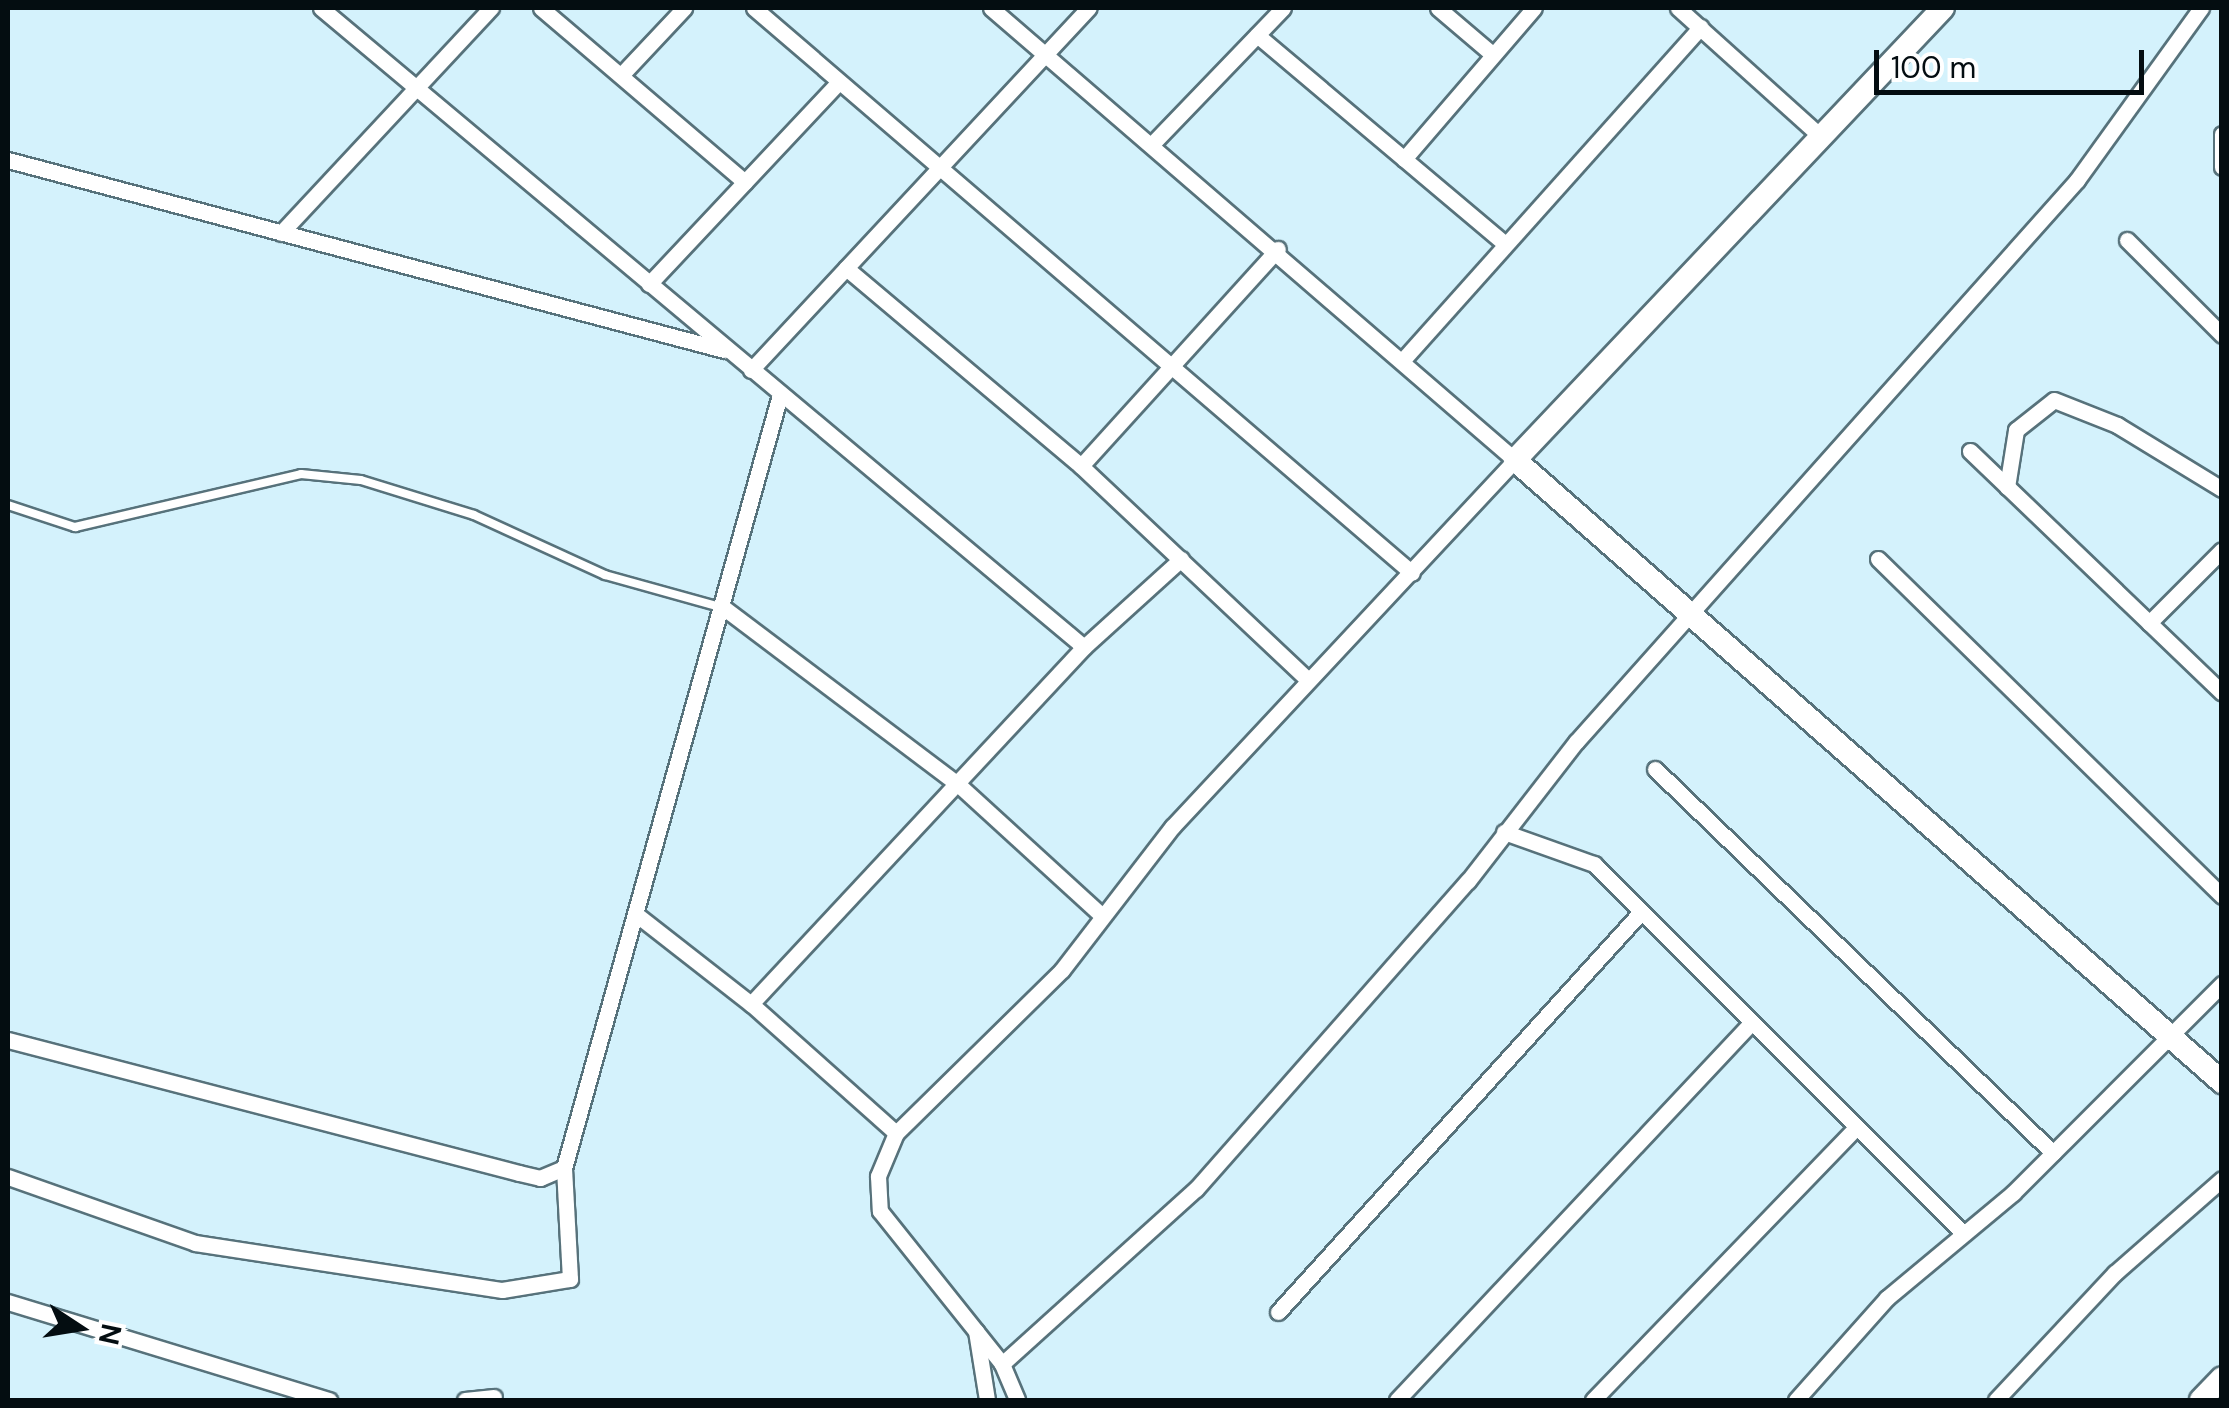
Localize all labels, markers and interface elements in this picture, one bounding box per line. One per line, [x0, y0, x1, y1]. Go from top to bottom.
scale bar [1879, 30, 2149, 92]
text: 100 m [1891, 48, 1976, 87]
north arrow [30, 1278, 130, 1378]
text: N [90, 1320, 130, 1348]

